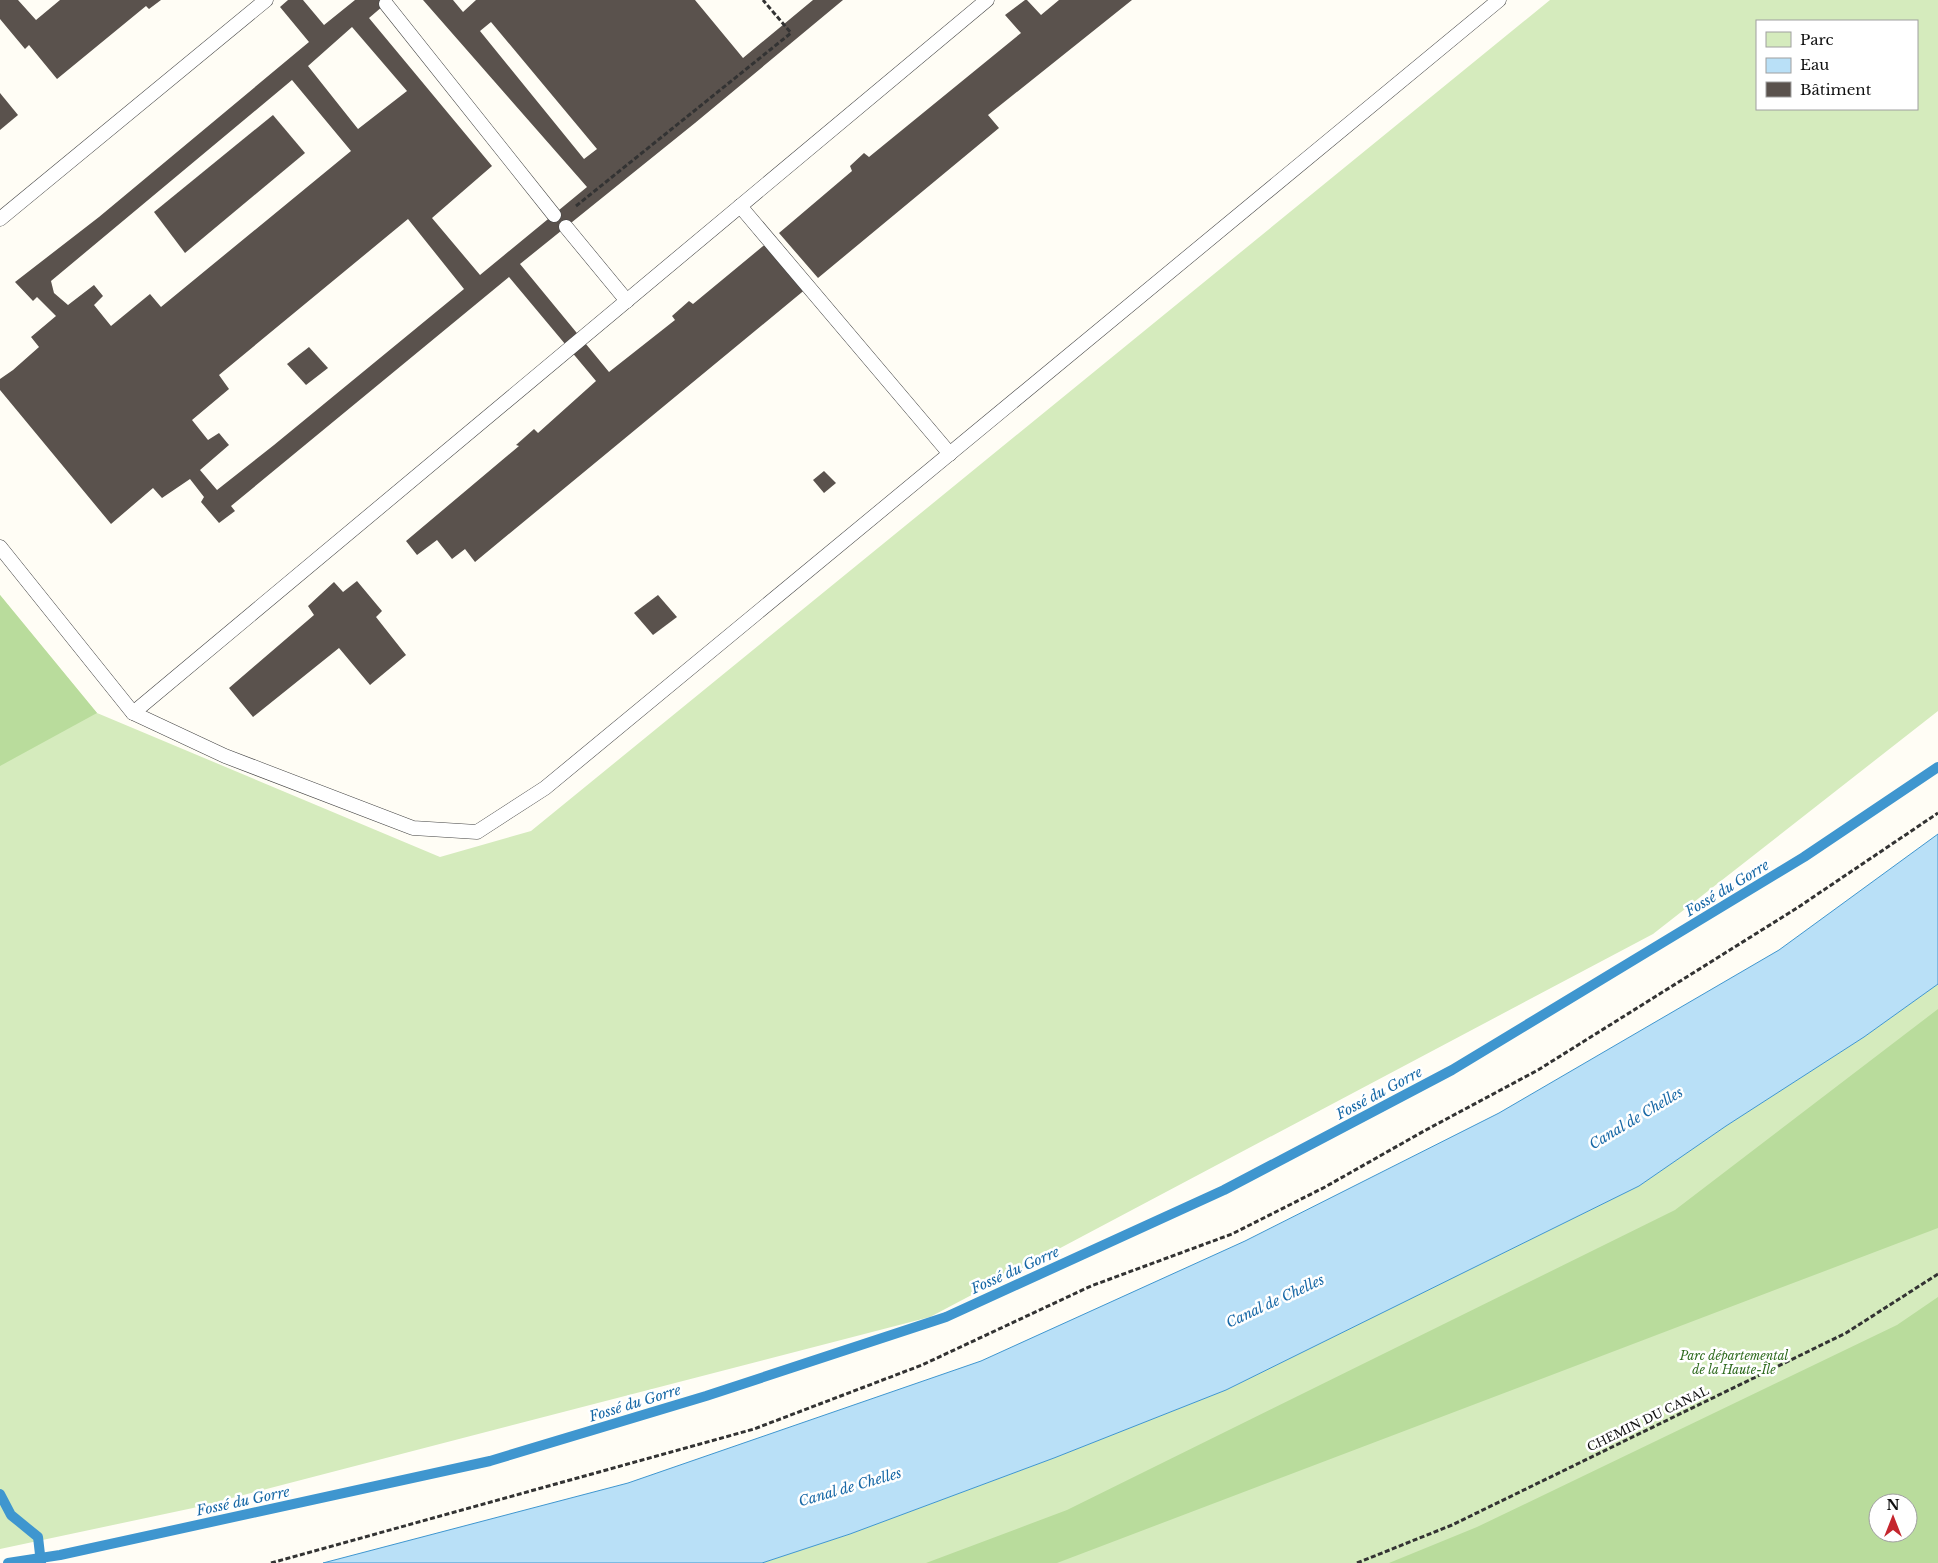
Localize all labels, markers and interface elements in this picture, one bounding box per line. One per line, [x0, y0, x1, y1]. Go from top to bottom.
legend [1756, 20, 1918, 110]
text: Parc [1800, 30, 1833, 49]
text: Eau [1800, 55, 1829, 74]
text: Bâtiment [1800, 80, 1872, 99]
water label: Fossé du Gorre [1681, 856, 1773, 921]
water label: Fossé du Gorre [1332, 1062, 1426, 1124]
water label: Canal de Chelles [1586, 1083, 1686, 1153]
water label: Fossé du Gorre [967, 1242, 1063, 1298]
water label: Canal de Chelles [1223, 1270, 1327, 1332]
park label: Parc départemental de la Haute-Île [1679, 1348, 1789, 1377]
water label: Fossé du Gorre [586, 1380, 684, 1426]
street label: CHEMIN DU CANAL [1584, 1382, 1711, 1455]
water label: Canal de Chelles [796, 1464, 904, 1510]
water label: Fossé du Gorre [194, 1482, 292, 1520]
north arrow [1868, 1493, 1918, 1543]
text: N [1886, 1496, 1900, 1514]

